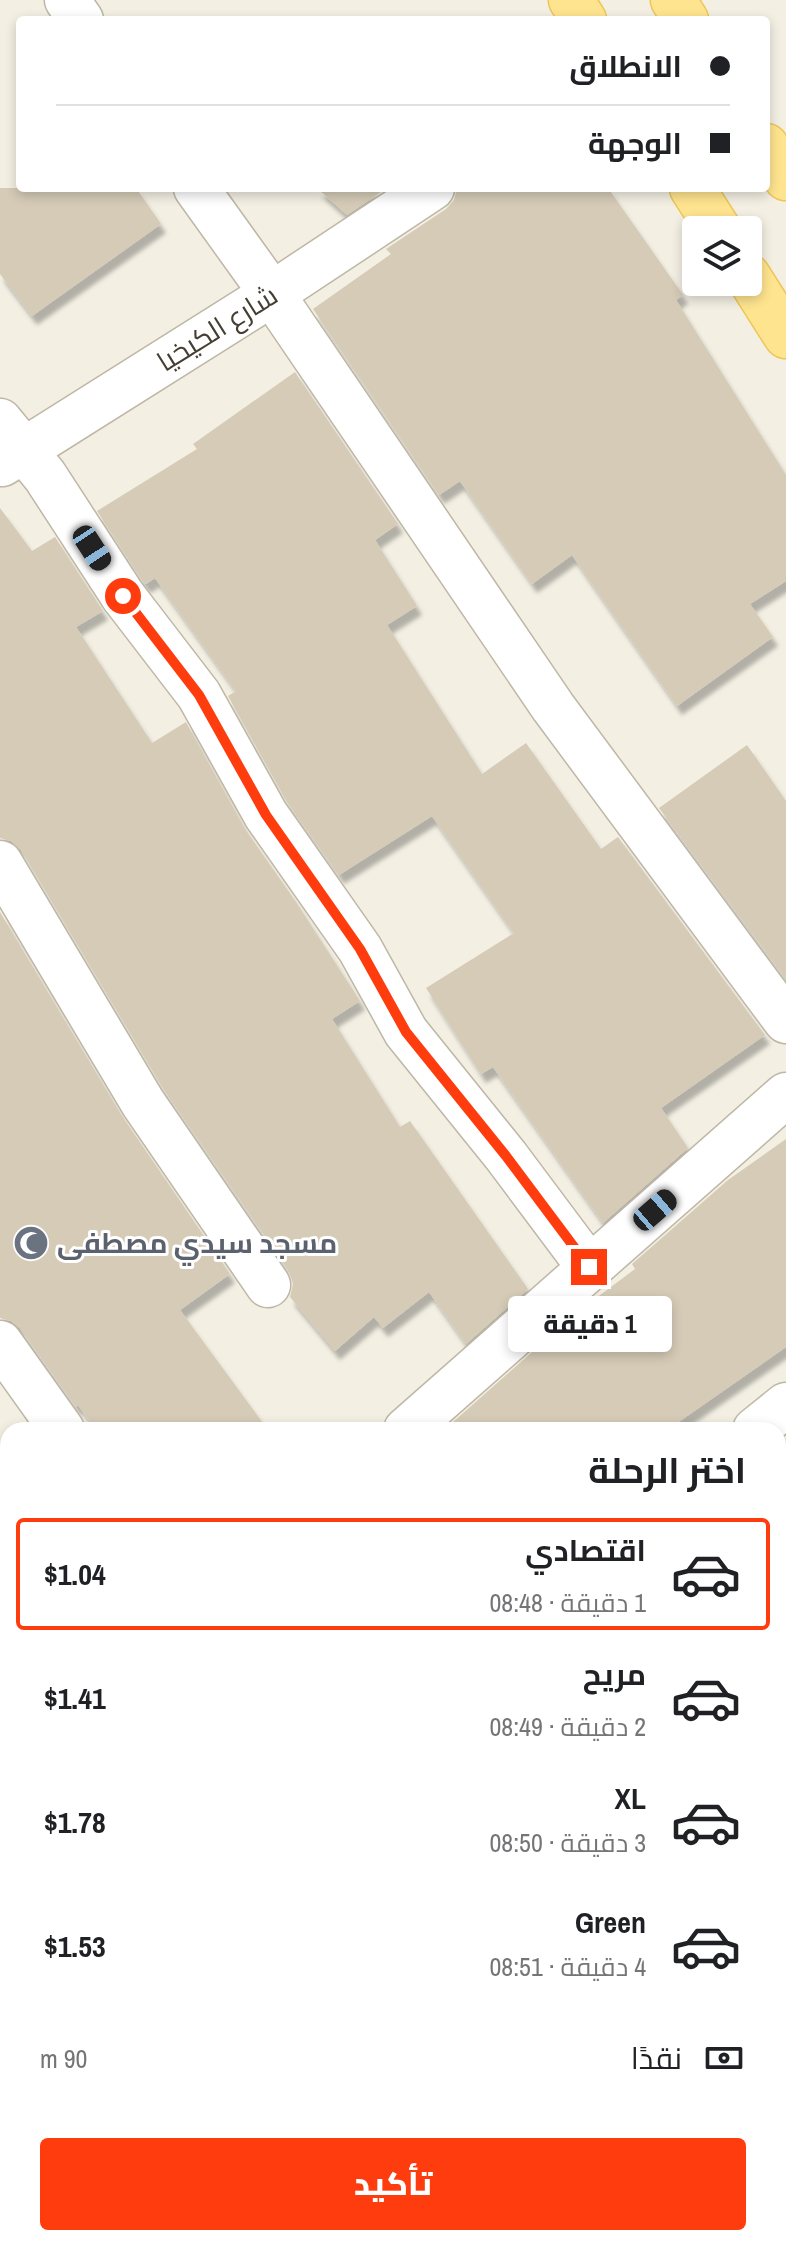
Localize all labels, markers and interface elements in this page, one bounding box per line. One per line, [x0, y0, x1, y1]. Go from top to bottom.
text: الانطلاق [569, 46, 682, 86]
text: الوجهة [588, 123, 682, 163]
map controls [682, 216, 762, 296]
button: layers [682, 216, 762, 296]
street label: شارع الكيخيا [149, 276, 285, 380]
car [69, 521, 115, 575]
route start [105, 578, 141, 614]
car [629, 1185, 681, 1235]
mosque icon: مسجد سيدي مصطفى [12, 1224, 50, 1262]
place label: مسجد سيدي مصطفى [57, 1224, 337, 1266]
route end [571, 1249, 607, 1285]
callout: 1 دقيقة [507, 1295, 671, 1351]
text: 1 دقيقة [543, 1306, 637, 1341]
text: اختر الرحلة [588, 1446, 746, 1494]
text: اقتصادي [525, 1530, 646, 1570]
icon: car [670, 1538, 742, 1610]
text: $1.04 [44, 1554, 106, 1594]
text: 1 دقيقة · 08:48 [489, 1585, 646, 1620]
text: مريح [583, 1654, 646, 1694]
icon: car [670, 1662, 742, 1734]
text: $1.41 [44, 1678, 106, 1718]
text: 2 دقيقة · 08:49 [489, 1709, 646, 1744]
text: XL [615, 1778, 646, 1818]
icon: car [670, 1786, 742, 1858]
text: $1.78 [44, 1802, 106, 1842]
text: 3 دقيقة · 08:50 [489, 1825, 646, 1860]
text: Green [575, 1902, 646, 1942]
icon: car [670, 1910, 742, 1982]
text: $1.53 [44, 1926, 106, 1966]
text: 4 دقيقة · 08:51 [489, 1949, 646, 1984]
icon: cash [702, 2036, 746, 2080]
text: نقدًا [631, 2038, 682, 2078]
text: 90 m [40, 2041, 87, 2076]
button: تأكيد [40, 2138, 746, 2230]

